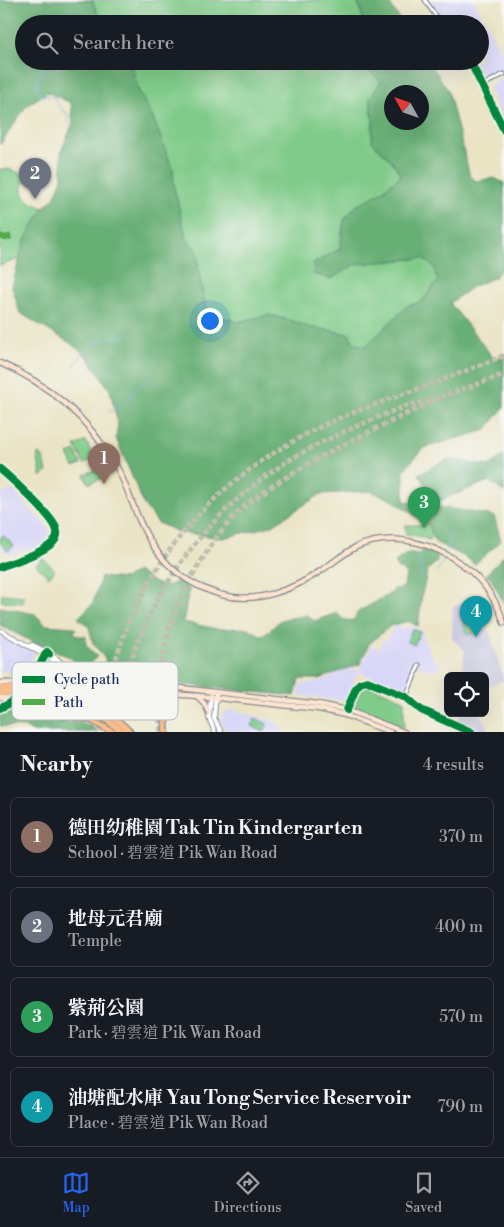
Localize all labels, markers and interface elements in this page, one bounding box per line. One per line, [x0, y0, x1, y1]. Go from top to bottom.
search box [15, 15, 489, 70]
icon: search [33, 29, 61, 57]
text: Search here [73, 31, 174, 55]
north arrow [384, 85, 429, 130]
pin: 2 [19, 158, 51, 199]
your location [197, 308, 223, 334]
pin: 1 [88, 443, 120, 484]
pin: 3 [408, 487, 440, 528]
pin: 4 [460, 596, 492, 637]
legend [12, 662, 178, 720]
text: Cycle path [54, 671, 120, 689]
map controls [444, 672, 489, 717]
button: locate [444, 672, 489, 717]
text: Path [54, 694, 84, 712]
text: Nearby [20, 752, 93, 778]
text: 4 results [423, 755, 484, 775]
text: 德田幼稚園 Tak Tin Kindergarten [68, 816, 363, 840]
text: 1 [33, 827, 41, 847]
text: 370 m [439, 827, 483, 847]
text: School · 碧雲道 Pik Wan Road [68, 843, 277, 863]
text: 地母元君廟 [68, 907, 163, 931]
text: 2 [32, 917, 42, 937]
text: 400 m [435, 917, 483, 937]
text: Temple [68, 931, 122, 951]
text: 紫荊公園 [68, 996, 144, 1020]
text: 3 [32, 1007, 42, 1027]
text: 570 m [439, 1007, 483, 1027]
text: Park · 碧雲道 Pik Wan Road [68, 1023, 261, 1043]
text: 油塘配水庫 Yau Tong Service Reservoir [68, 1086, 411, 1110]
text: 4 [32, 1097, 42, 1117]
text: 790 m [438, 1097, 483, 1117]
text: Place · 碧雲道 Pik Wan Road [68, 1113, 268, 1133]
tab: Map [62, 1169, 90, 1217]
tab: Directions [214, 1169, 281, 1217]
tab: Saved [405, 1169, 442, 1217]

